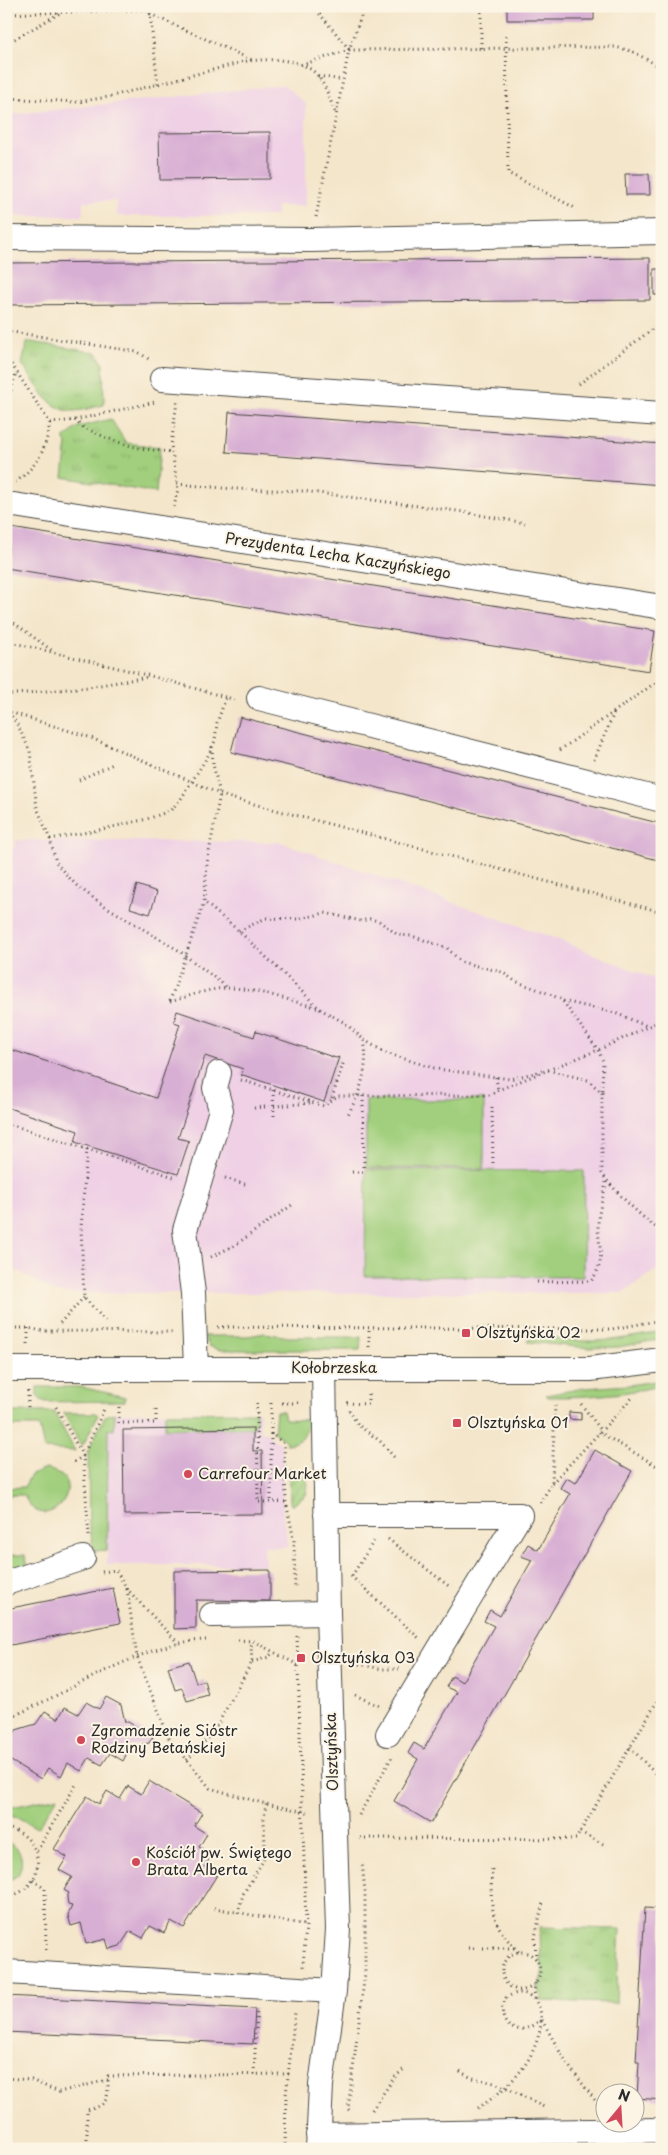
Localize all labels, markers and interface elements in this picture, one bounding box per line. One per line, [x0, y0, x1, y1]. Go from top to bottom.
street label: Prezydenta Lecha Kaczyńskiego [224, 525, 453, 584]
place label: Olsztyńska 02 [476, 1320, 581, 1343]
marker: Olsztyńska 02 [460, 1327, 472, 1339]
street label: Kołobrzeska [291, 1355, 378, 1378]
place label: Olsztyńska 01 [467, 1410, 568, 1433]
marker: Olsztyńska 01 [451, 1417, 463, 1429]
place label: Carrefour Market [198, 1461, 327, 1484]
marker: Carrefour Market [182, 1468, 194, 1480]
place label: Olsztyńska 03 [311, 1645, 415, 1668]
marker: Olsztyńska 03 [295, 1652, 307, 1664]
street label: Olsztyńska [318, 1712, 343, 1792]
place label: Zgromadzenie Sióstr Rodziny Betańskiej [91, 1718, 238, 1758]
marker: Zgromadzenie Sióstr Rodziny Betańskiej [75, 1734, 87, 1746]
place label: Kościół pw. Świętego Brata Alberta [146, 1840, 292, 1880]
marker: Kościół pw. Świętego Brata Alberta [130, 1856, 142, 1868]
north arrow [596, 2082, 646, 2132]
text: N [616, 2083, 633, 2107]

